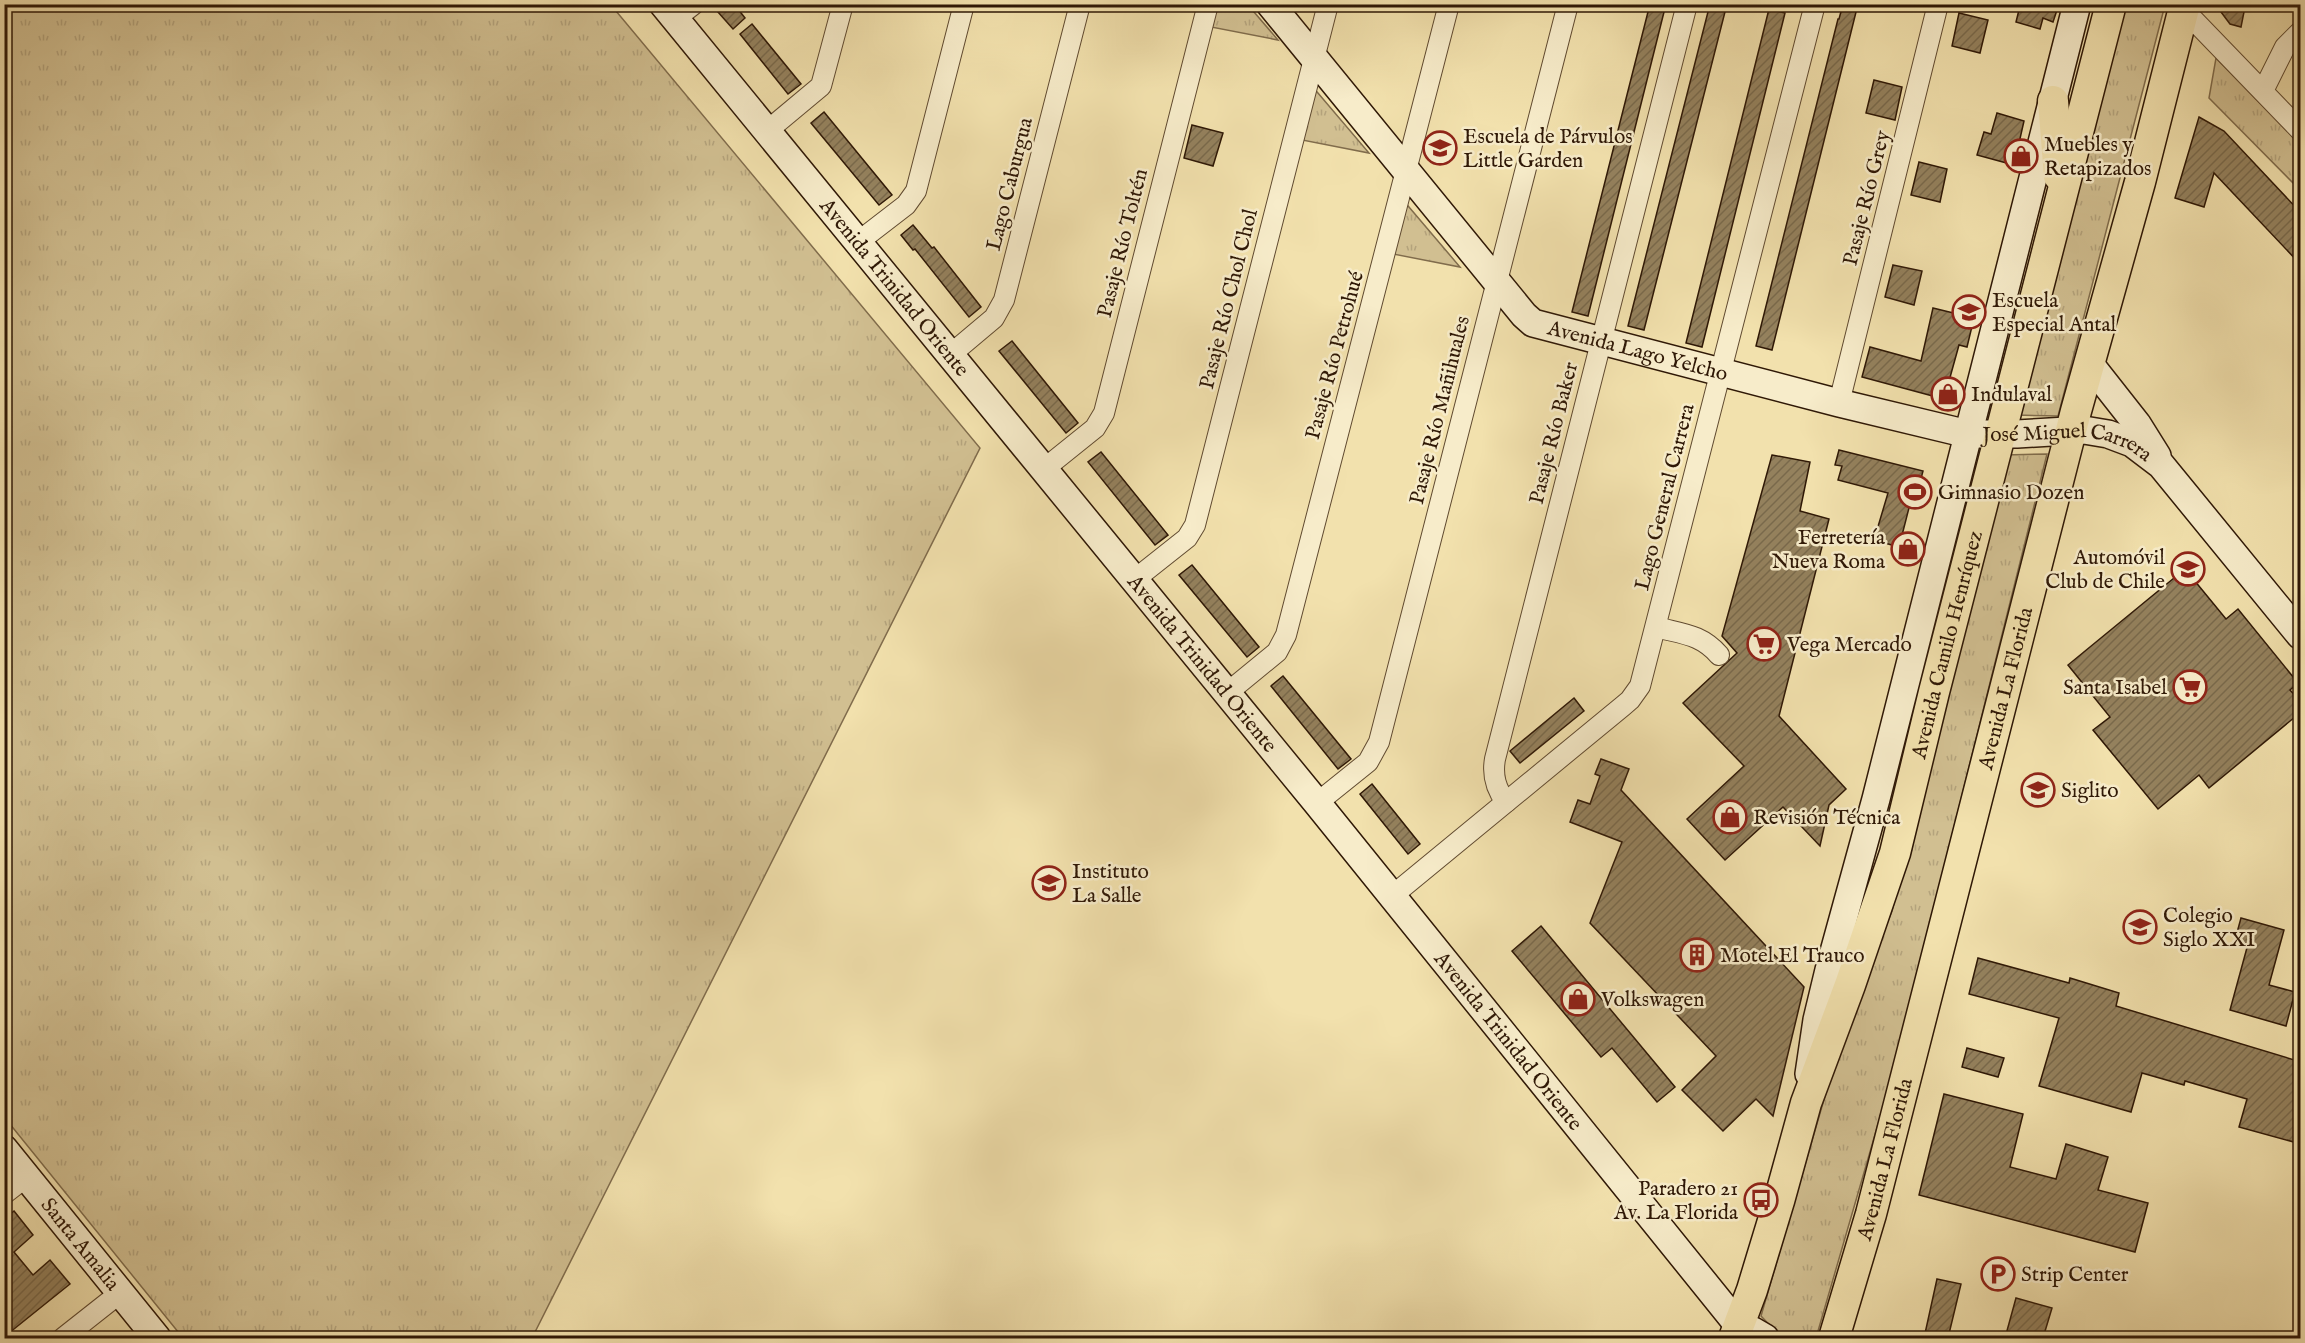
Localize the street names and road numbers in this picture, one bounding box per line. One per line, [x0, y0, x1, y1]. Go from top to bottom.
street label: Lago Caburgua [981, 114, 1040, 254]
street label: Pasaje Río Grey [1838, 127, 1897, 269]
street label: Pasaje Río Toltén [1092, 166, 1155, 321]
street label: Avenida Trinidad Oriente [812, 193, 975, 383]
street label: Pasaje Río Chol Chol [1194, 206, 1265, 392]
street label: Pasaje Río Petrohué [1300, 268, 1371, 443]
street label: Pasaje Río Mañihuales [1404, 313, 1477, 507]
street label: Avenida Lago Yelcho [1543, 315, 1731, 388]
street label: Pasaje Río Baker [1524, 359, 1585, 507]
street label: Lago General Carrera [1629, 400, 1702, 594]
street label: José Miguel Carrera [1980, 418, 2158, 469]
street label: Avenida Camilo Henríquez [1906, 528, 1990, 763]
street label: Avenida Trinidad Oriente [1120, 569, 1283, 759]
street label: Avenida La Florida [1973, 604, 2041, 774]
street label: Avenida Trinidad Oriente [1427, 946, 1588, 1137]
street label: Avenida La Florida [1852, 1075, 1920, 1245]
street label: Santa Amalia [34, 1193, 126, 1297]

